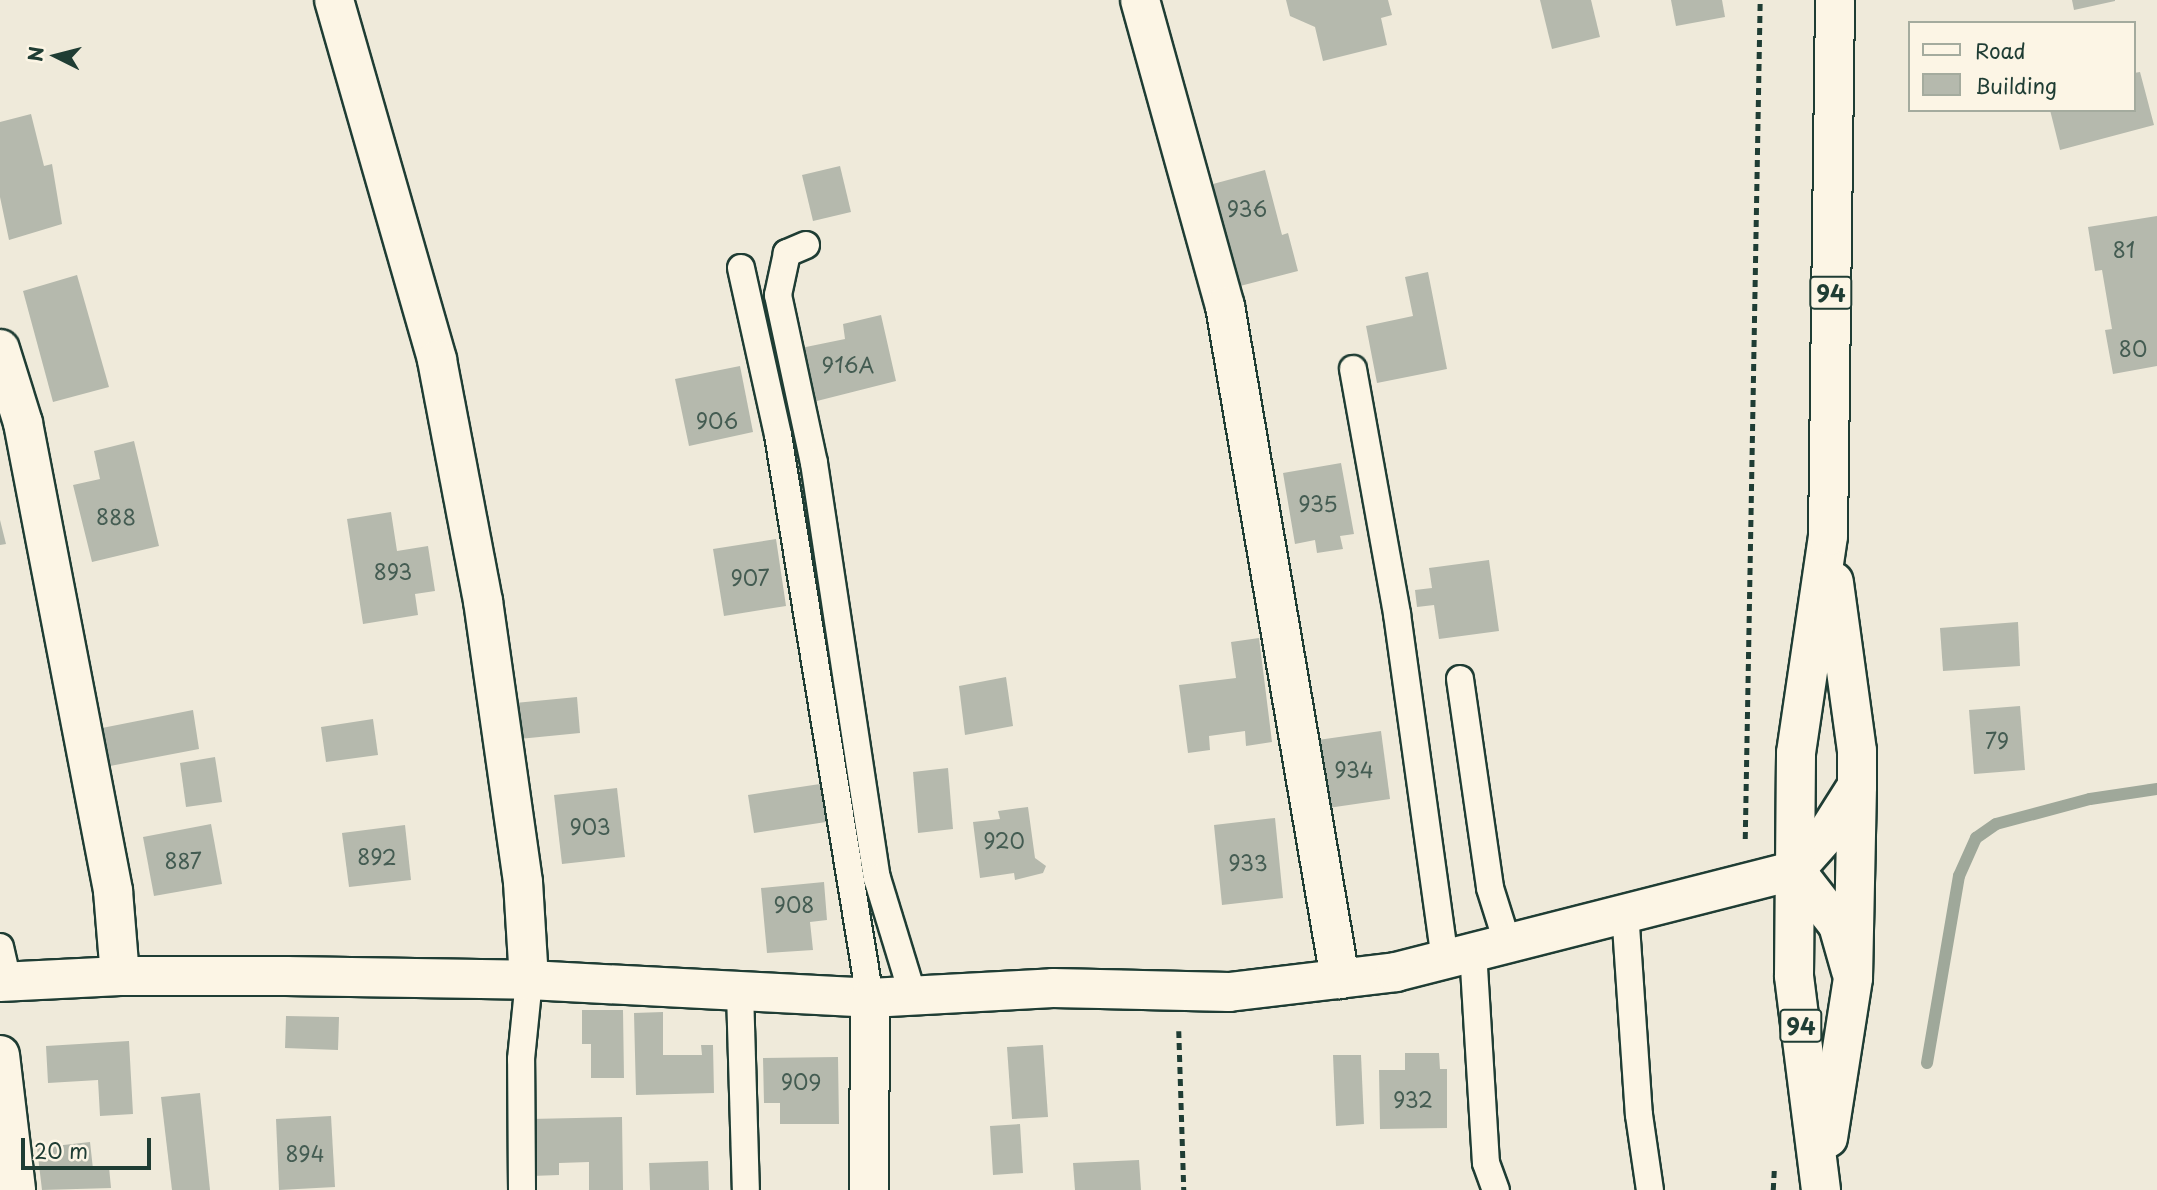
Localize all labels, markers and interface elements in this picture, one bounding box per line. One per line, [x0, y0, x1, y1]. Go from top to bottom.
north arrow [21, 21, 91, 91]
legend [1909, 21, 2136, 112]
text: Road [1975, 34, 2026, 66]
text: N [20, 45, 50, 63]
text: Building [1975, 69, 2057, 101]
house number: 936 [1227, 195, 1267, 221]
house number: 81 [2113, 236, 2135, 262]
road number: 94 [1808, 274, 1854, 312]
house number: 80 [2119, 335, 2147, 361]
house number: 916A [822, 351, 874, 377]
house number: 906 [696, 407, 738, 433]
house number: 935 [1298, 490, 1338, 516]
house number: 888 [96, 503, 136, 529]
house number: 893 [374, 558, 412, 584]
house number: 907 [730, 564, 770, 590]
house number: 79 [1985, 727, 2009, 753]
house number: 934 [1334, 756, 1374, 782]
house number: 903 [570, 813, 610, 839]
house number: 920 [983, 827, 1025, 853]
house number: 892 [357, 843, 397, 869]
house number: 887 [164, 847, 202, 873]
house number: 933 [1228, 849, 1268, 875]
house number: 908 [774, 891, 814, 917]
road number: 94 [1778, 1007, 1824, 1046]
house number: 909 [781, 1068, 821, 1094]
house number: 932 [1393, 1086, 1433, 1112]
scale bar [24, 1124, 154, 1168]
text: 20 m [34, 1134, 88, 1166]
house number: 894 [285, 1140, 325, 1166]

